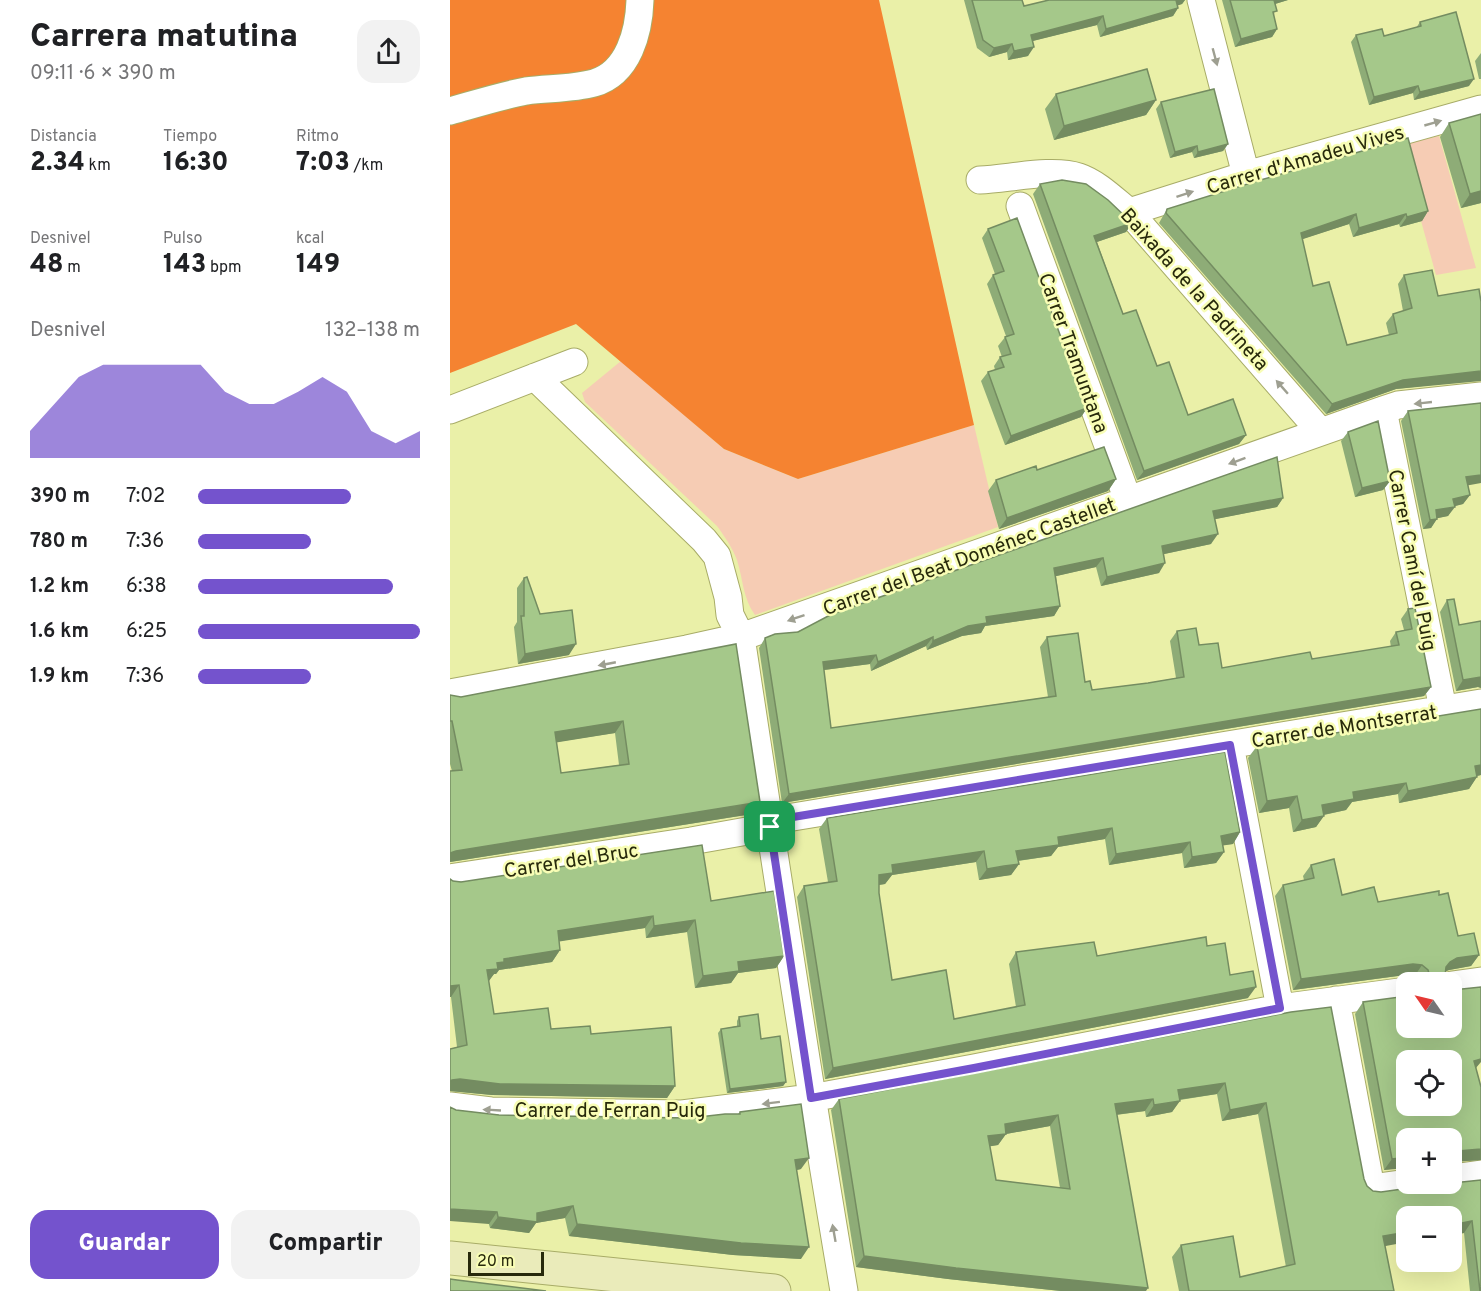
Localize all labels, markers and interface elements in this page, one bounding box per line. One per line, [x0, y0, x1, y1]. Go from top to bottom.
text: Carrera matutina [30, 17, 298, 59]
button: share [357, 20, 420, 83]
one-way arrow [1211, 47, 1221, 66]
text: 09:11 · 6 × 390 m [30, 61, 176, 87]
one-way arrow [1424, 117, 1442, 127]
street label: Carrer d'Amadeu Vives [1204, 120, 1407, 202]
text: Distancia [30, 127, 97, 147]
text: Tiempo [163, 127, 217, 147]
text: Ritmo [296, 127, 339, 147]
text: 2.34 [30, 147, 85, 180]
text: 16:30 [163, 147, 229, 180]
text: 7:03 [296, 147, 350, 180]
text: km [85, 156, 111, 176]
text: /km [350, 156, 383, 176]
one-way arrow [1176, 189, 1194, 198]
street label: Baixada de la Padrineta [1114, 204, 1274, 377]
text: Desnivel [30, 229, 91, 249]
text: Pulso [163, 229, 202, 249]
text: kcal [296, 229, 324, 249]
text: 48 [30, 249, 63, 282]
text: 143 [163, 249, 206, 282]
text: 149 [296, 249, 340, 282]
text: m [63, 258, 81, 278]
text: bpm [206, 258, 242, 278]
street label: Carrer Tramuntana [1031, 270, 1113, 437]
text: Desnivel [30, 318, 106, 344]
text: 132–138 m [325, 318, 420, 344]
one-way arrow [1275, 379, 1288, 395]
one-way arrow [1413, 398, 1432, 407]
one-way arrow [1228, 456, 1246, 466]
street label: Carrer Camí del Puig [1381, 467, 1441, 653]
text: 390 m [30, 484, 90, 510]
text: 7:02 [126, 484, 165, 510]
street label: Carrer del Beat Doménec Castellet [820, 493, 1120, 623]
text: 780 m [30, 529, 88, 555]
text: 7:36 [126, 529, 164, 555]
text: 1.2 km [30, 574, 89, 600]
text: 6:38 [126, 574, 167, 600]
one-way arrow [787, 613, 805, 623]
text: 1.6 km [30, 619, 89, 645]
text: 6:25 [126, 619, 167, 645]
one-way arrow [598, 660, 617, 669]
text: 1.9 km [30, 664, 89, 690]
text: 7:36 [126, 664, 164, 690]
street label: Carrer de Montserrat [1250, 700, 1439, 755]
pin [744, 801, 795, 852]
icon: arrive [753, 810, 786, 843]
street label: Carrer del Bruc [502, 839, 640, 885]
north arrow [1396, 972, 1462, 1038]
map controls [1396, 972, 1462, 1272]
button: locate [1396, 1050, 1462, 1116]
one-way arrow [761, 1098, 780, 1108]
street label: Carrer de Ferran Puig [514, 1099, 706, 1125]
one-way arrow [483, 1106, 502, 1115]
button: + [1396, 1128, 1462, 1194]
button: − [1396, 1206, 1462, 1272]
button: Guardar [30, 1210, 219, 1279]
button: Compartir [231, 1210, 420, 1279]
one-way arrow [830, 1224, 839, 1243]
scale bar [468, 1249, 544, 1276]
text: 20 m [477, 1252, 514, 1272]

